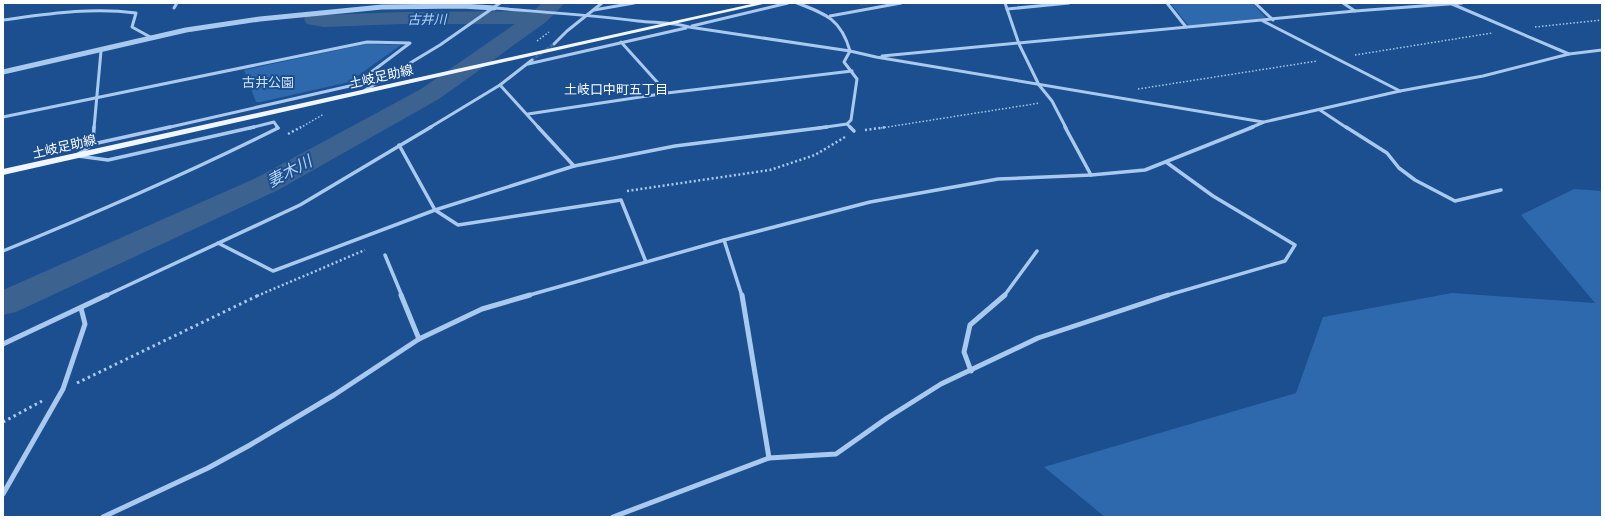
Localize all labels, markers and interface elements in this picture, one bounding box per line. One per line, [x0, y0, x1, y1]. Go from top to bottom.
water label: 古井川 [407, 9, 449, 29]
street label: 土岐足助線 [347, 59, 415, 93]
park label: 古井公園 [242, 72, 294, 92]
district label: 土岐口中町五丁目 [564, 79, 668, 99]
street label: 土岐足助線 [30, 129, 98, 163]
water label: 妻木川 [262, 148, 318, 193]

